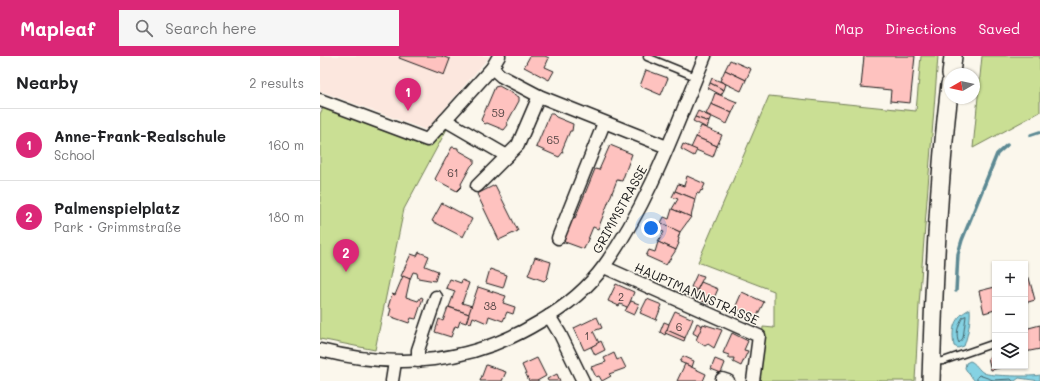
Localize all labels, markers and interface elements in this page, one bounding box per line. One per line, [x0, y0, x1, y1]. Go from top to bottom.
search box [119, 10, 399, 46]
text: Mapleaf [20, 16, 95, 41]
icon: search [133, 17, 155, 39]
text: Search here [165, 18, 257, 38]
text: Map [835, 19, 863, 38]
text: Directions [885, 19, 956, 38]
text: Saved [978, 19, 1020, 38]
north arrow [944, 68, 980, 104]
text: Nearby [16, 71, 78, 93]
text: 2 results [249, 74, 304, 91]
pin: 1 [395, 78, 421, 111]
house number: 59 [492, 105, 505, 120]
text: Anne-Frank-Realschule [54, 126, 226, 146]
house number: 65 [546, 132, 560, 147]
text: 1 [26, 136, 32, 153]
text: 160 m [268, 136, 304, 153]
text: School [54, 146, 95, 163]
street label: GRIMMSTRASSE [588, 162, 650, 256]
house number: 61 [447, 165, 459, 180]
text: Palmenspielplatz [54, 198, 180, 218]
text: 2 [25, 208, 33, 225]
text: 180 m [268, 208, 304, 225]
text: Park · Grimmstraße [54, 218, 181, 235]
your location [641, 218, 661, 238]
pin: 2 [333, 239, 359, 272]
street label: HAUPTMANNSTRASSE [632, 258, 762, 328]
map controls [992, 261, 1028, 369]
button: + [992, 261, 1028, 297]
house number: 2 [618, 289, 624, 304]
button: − [992, 297, 1028, 333]
house number: 38 [483, 298, 497, 313]
house number: 6 [676, 319, 682, 334]
house number: 1 [585, 328, 589, 343]
button: layers [992, 333, 1028, 369]

